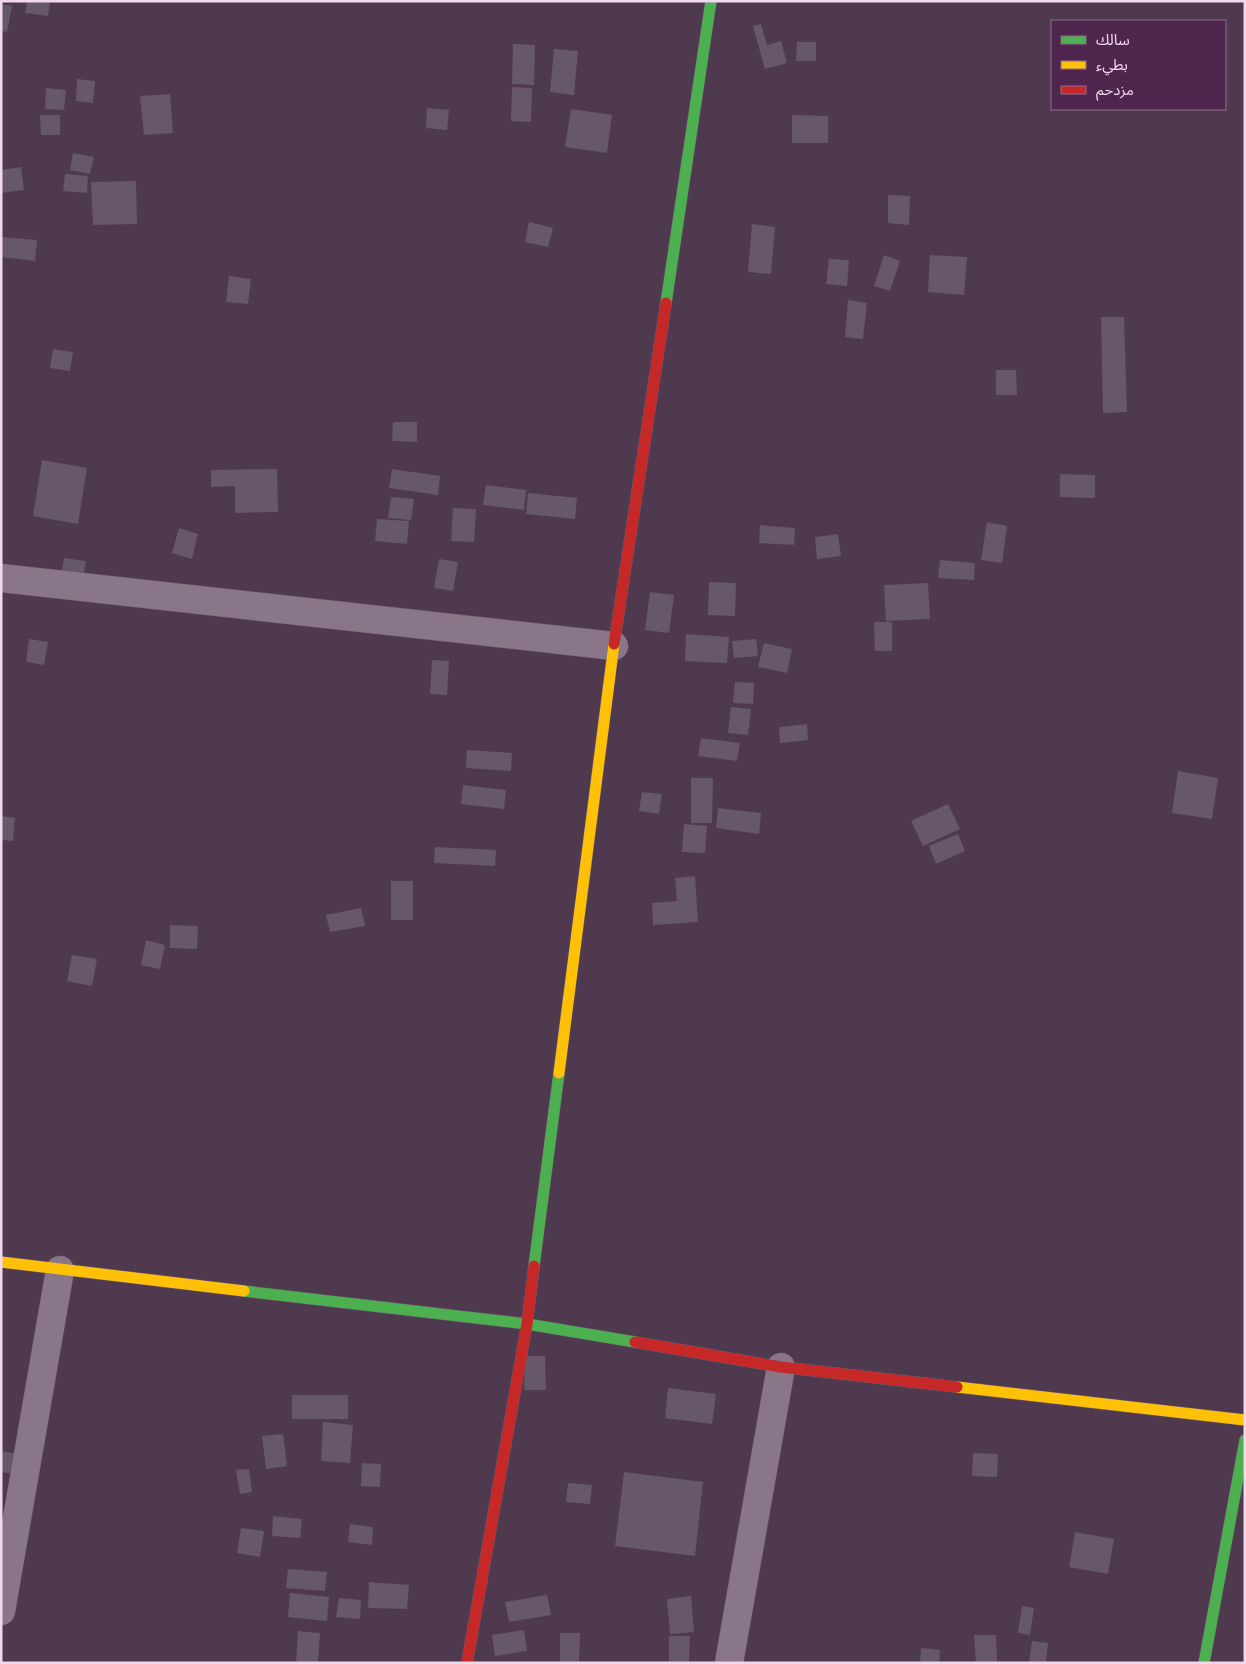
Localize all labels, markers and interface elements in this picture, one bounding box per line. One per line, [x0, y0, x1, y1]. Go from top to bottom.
legend [1051, 20, 1226, 110]
text: سالك [1096, 31, 1130, 49]
text: بطيء [1096, 56, 1128, 76]
text: مزدحم [1096, 81, 1134, 101]

